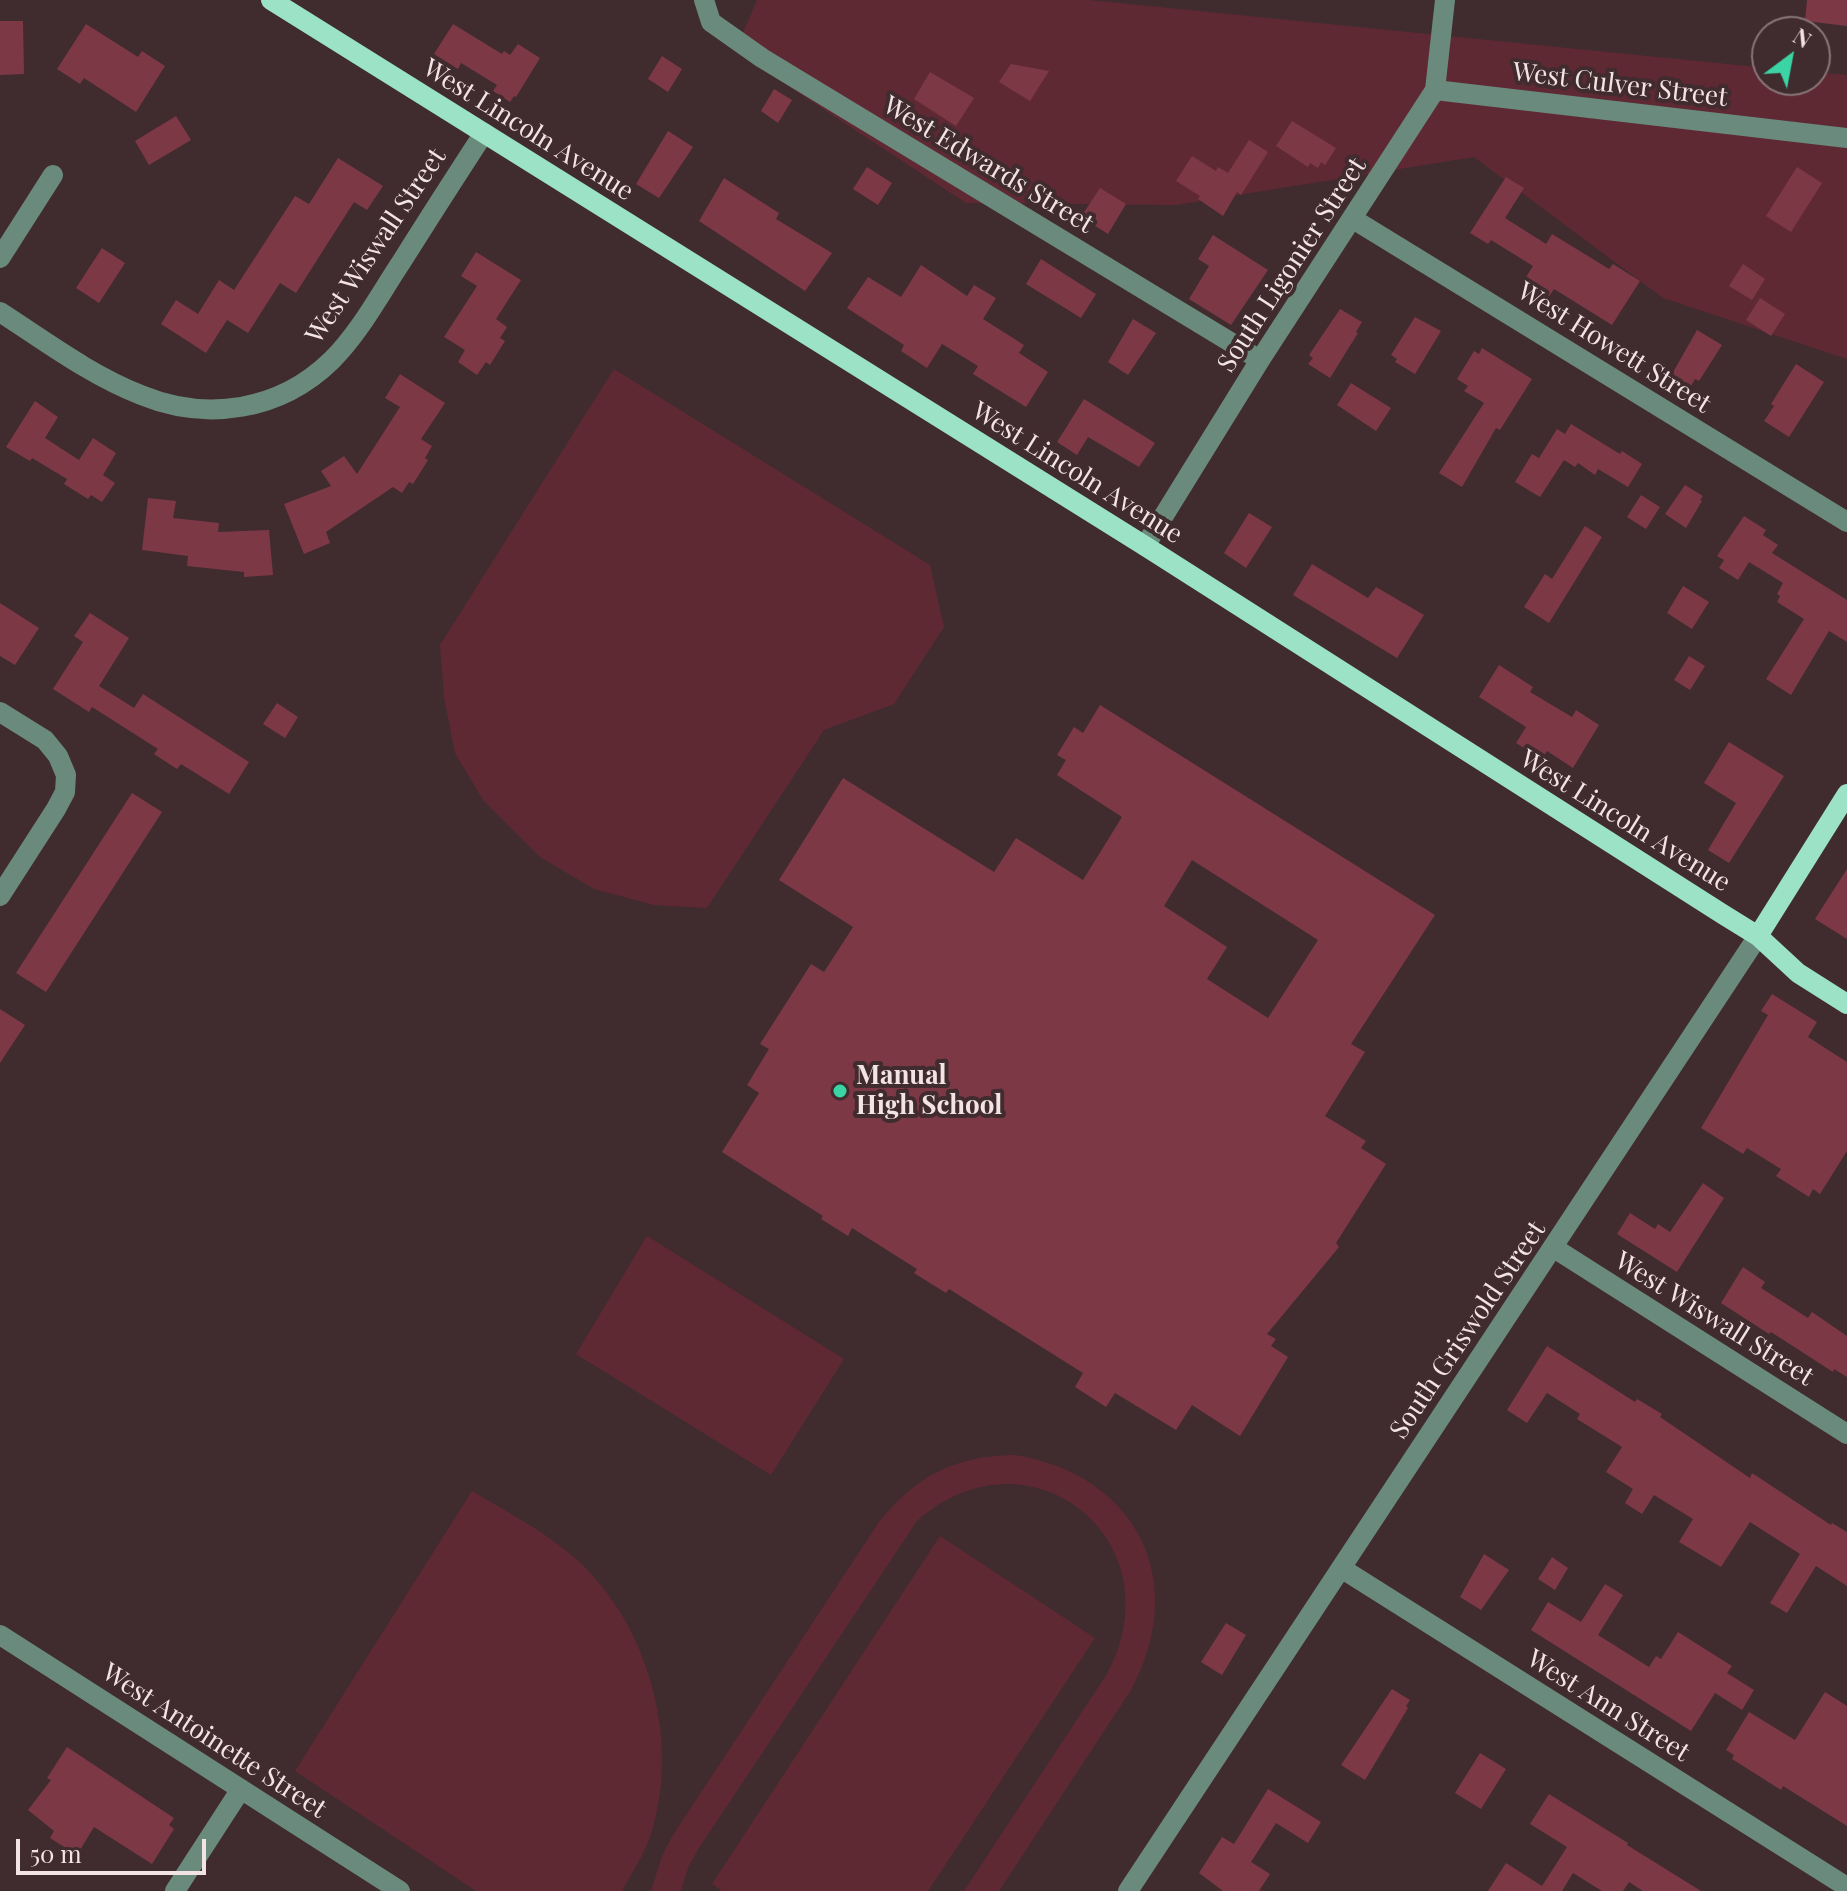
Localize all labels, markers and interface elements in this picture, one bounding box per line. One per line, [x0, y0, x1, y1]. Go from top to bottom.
north arrow [1751, 16, 1831, 96]
text: N [1788, 20, 1817, 54]
street label: West Lincoln Avenue [417, 53, 639, 207]
street label: West Culver Street [1511, 56, 1729, 114]
street label: West Edwards Street [877, 90, 1099, 240]
street label: West Wiswall Street [299, 143, 453, 349]
street label: South Ligonier Street [1211, 152, 1373, 378]
street label: West Howett Street [1512, 276, 1716, 420]
street label: West Lincoln Avenue [966, 396, 1188, 550]
street label: West Lincoln Avenue [1514, 744, 1736, 898]
place label: Manual High School [856, 1060, 1002, 1122]
marker: Manual High School [831, 1082, 849, 1100]
street label: South Griswold Street [1384, 1215, 1552, 1445]
street label: West Wiswall Street [1609, 1245, 1819, 1393]
street label: West Ann Street [1521, 1644, 1695, 1768]
street label: West Antoinette Street [96, 1657, 332, 1825]
scale bar [20, 1823, 210, 1873]
text: 50 m [30, 1837, 82, 1869]

